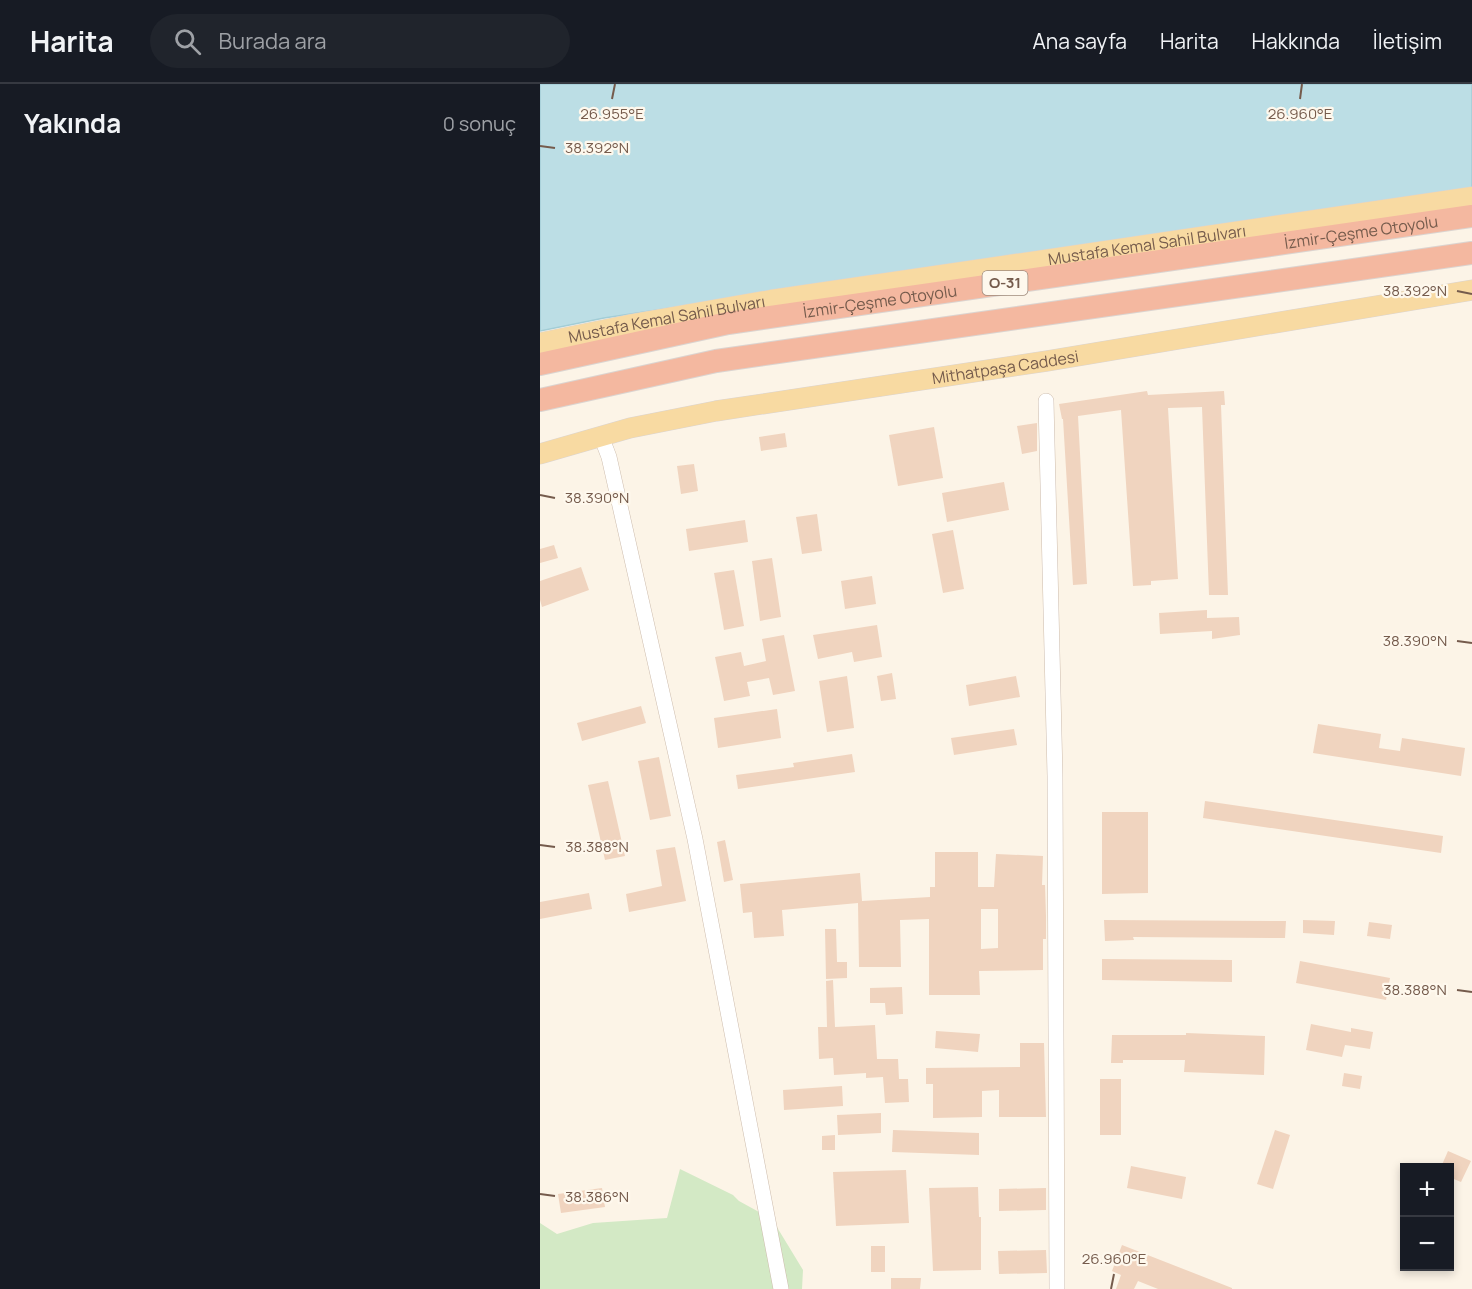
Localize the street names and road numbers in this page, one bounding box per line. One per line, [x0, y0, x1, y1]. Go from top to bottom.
street label: İzmir-Çeşme Otoyolu [1283, 210, 1439, 254]
street label: Mustafa Kemal Sahil Bulvarı [1047, 219, 1247, 270]
road number: O-31 [982, 271, 1028, 295]
street label: İzmir-Çeşme Otoyolu [802, 279, 958, 323]
street label: Mustafa Kemal Sahil Bulvarı [566, 290, 767, 348]
street label: Mithatpaşa Caddesi [930, 345, 1080, 389]

